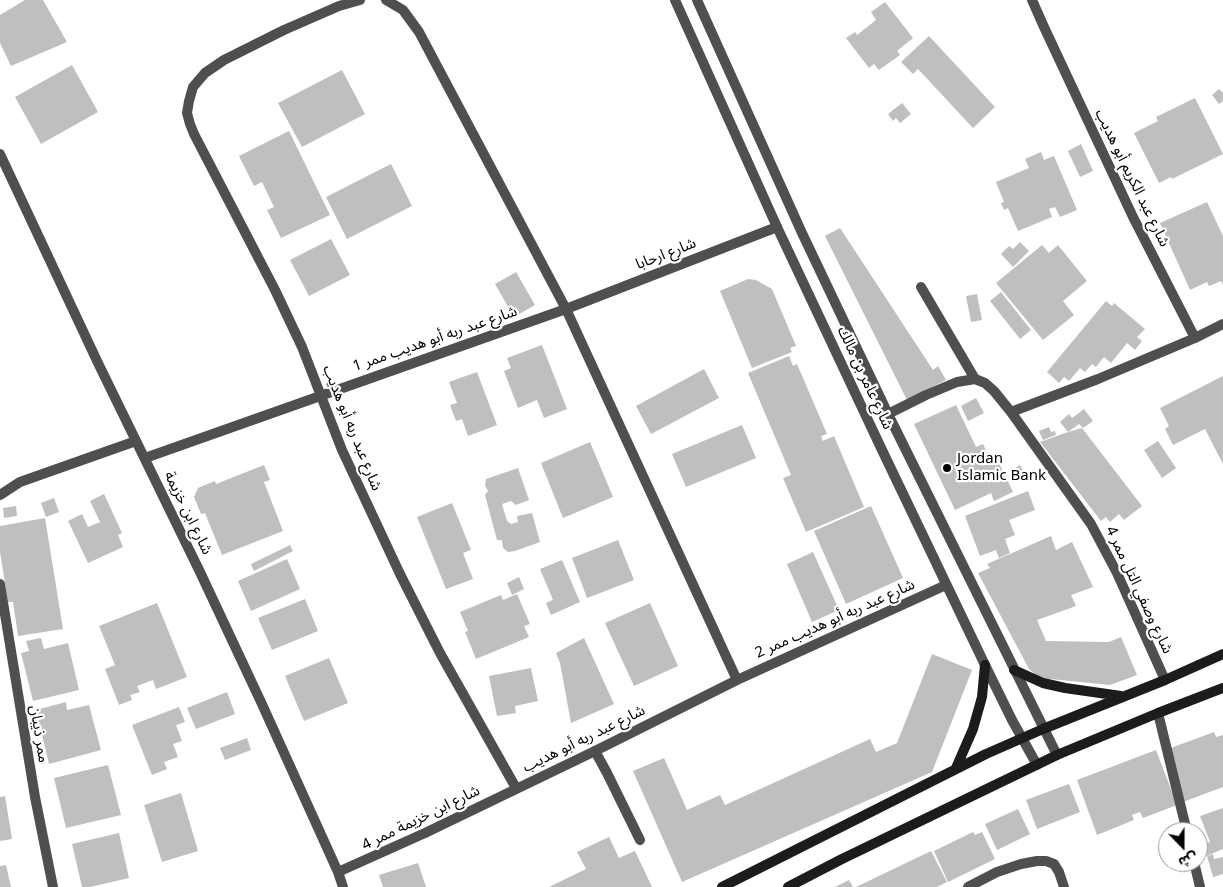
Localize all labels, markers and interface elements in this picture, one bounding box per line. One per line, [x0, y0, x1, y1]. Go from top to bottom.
street label: شارع عبد الكريم أبو هديب [1091, 106, 1173, 250]
street label: شارع ارحابا [633, 234, 699, 274]
street label: شارع عبد ربه أبو هديب ممر 1 [350, 302, 520, 376]
street label: شارع عامر بن مالك [833, 324, 897, 432]
street label: شارع عبد ربه أبو هديب [319, 363, 385, 493]
place label: Jordan Islamic Bank [957, 450, 1046, 485]
marker: Jordan Islamic Bank [941, 462, 953, 474]
street label: شارع ابن خزيمة [160, 468, 216, 558]
street label: شارع وصفي التل ممر 4 [1102, 523, 1176, 657]
street label: شارع عبد ربه أبو هديب ممر 2 [752, 576, 918, 662]
street label: شارع عبد ربه أبو هديب [520, 702, 648, 776]
street label: ممر ذيبان [26, 704, 52, 764]
street label: شارع ابن خزيمة ممر 4 [359, 782, 483, 854]
north arrow [1158, 822, 1208, 872]
text: ش [1176, 848, 1201, 873]

